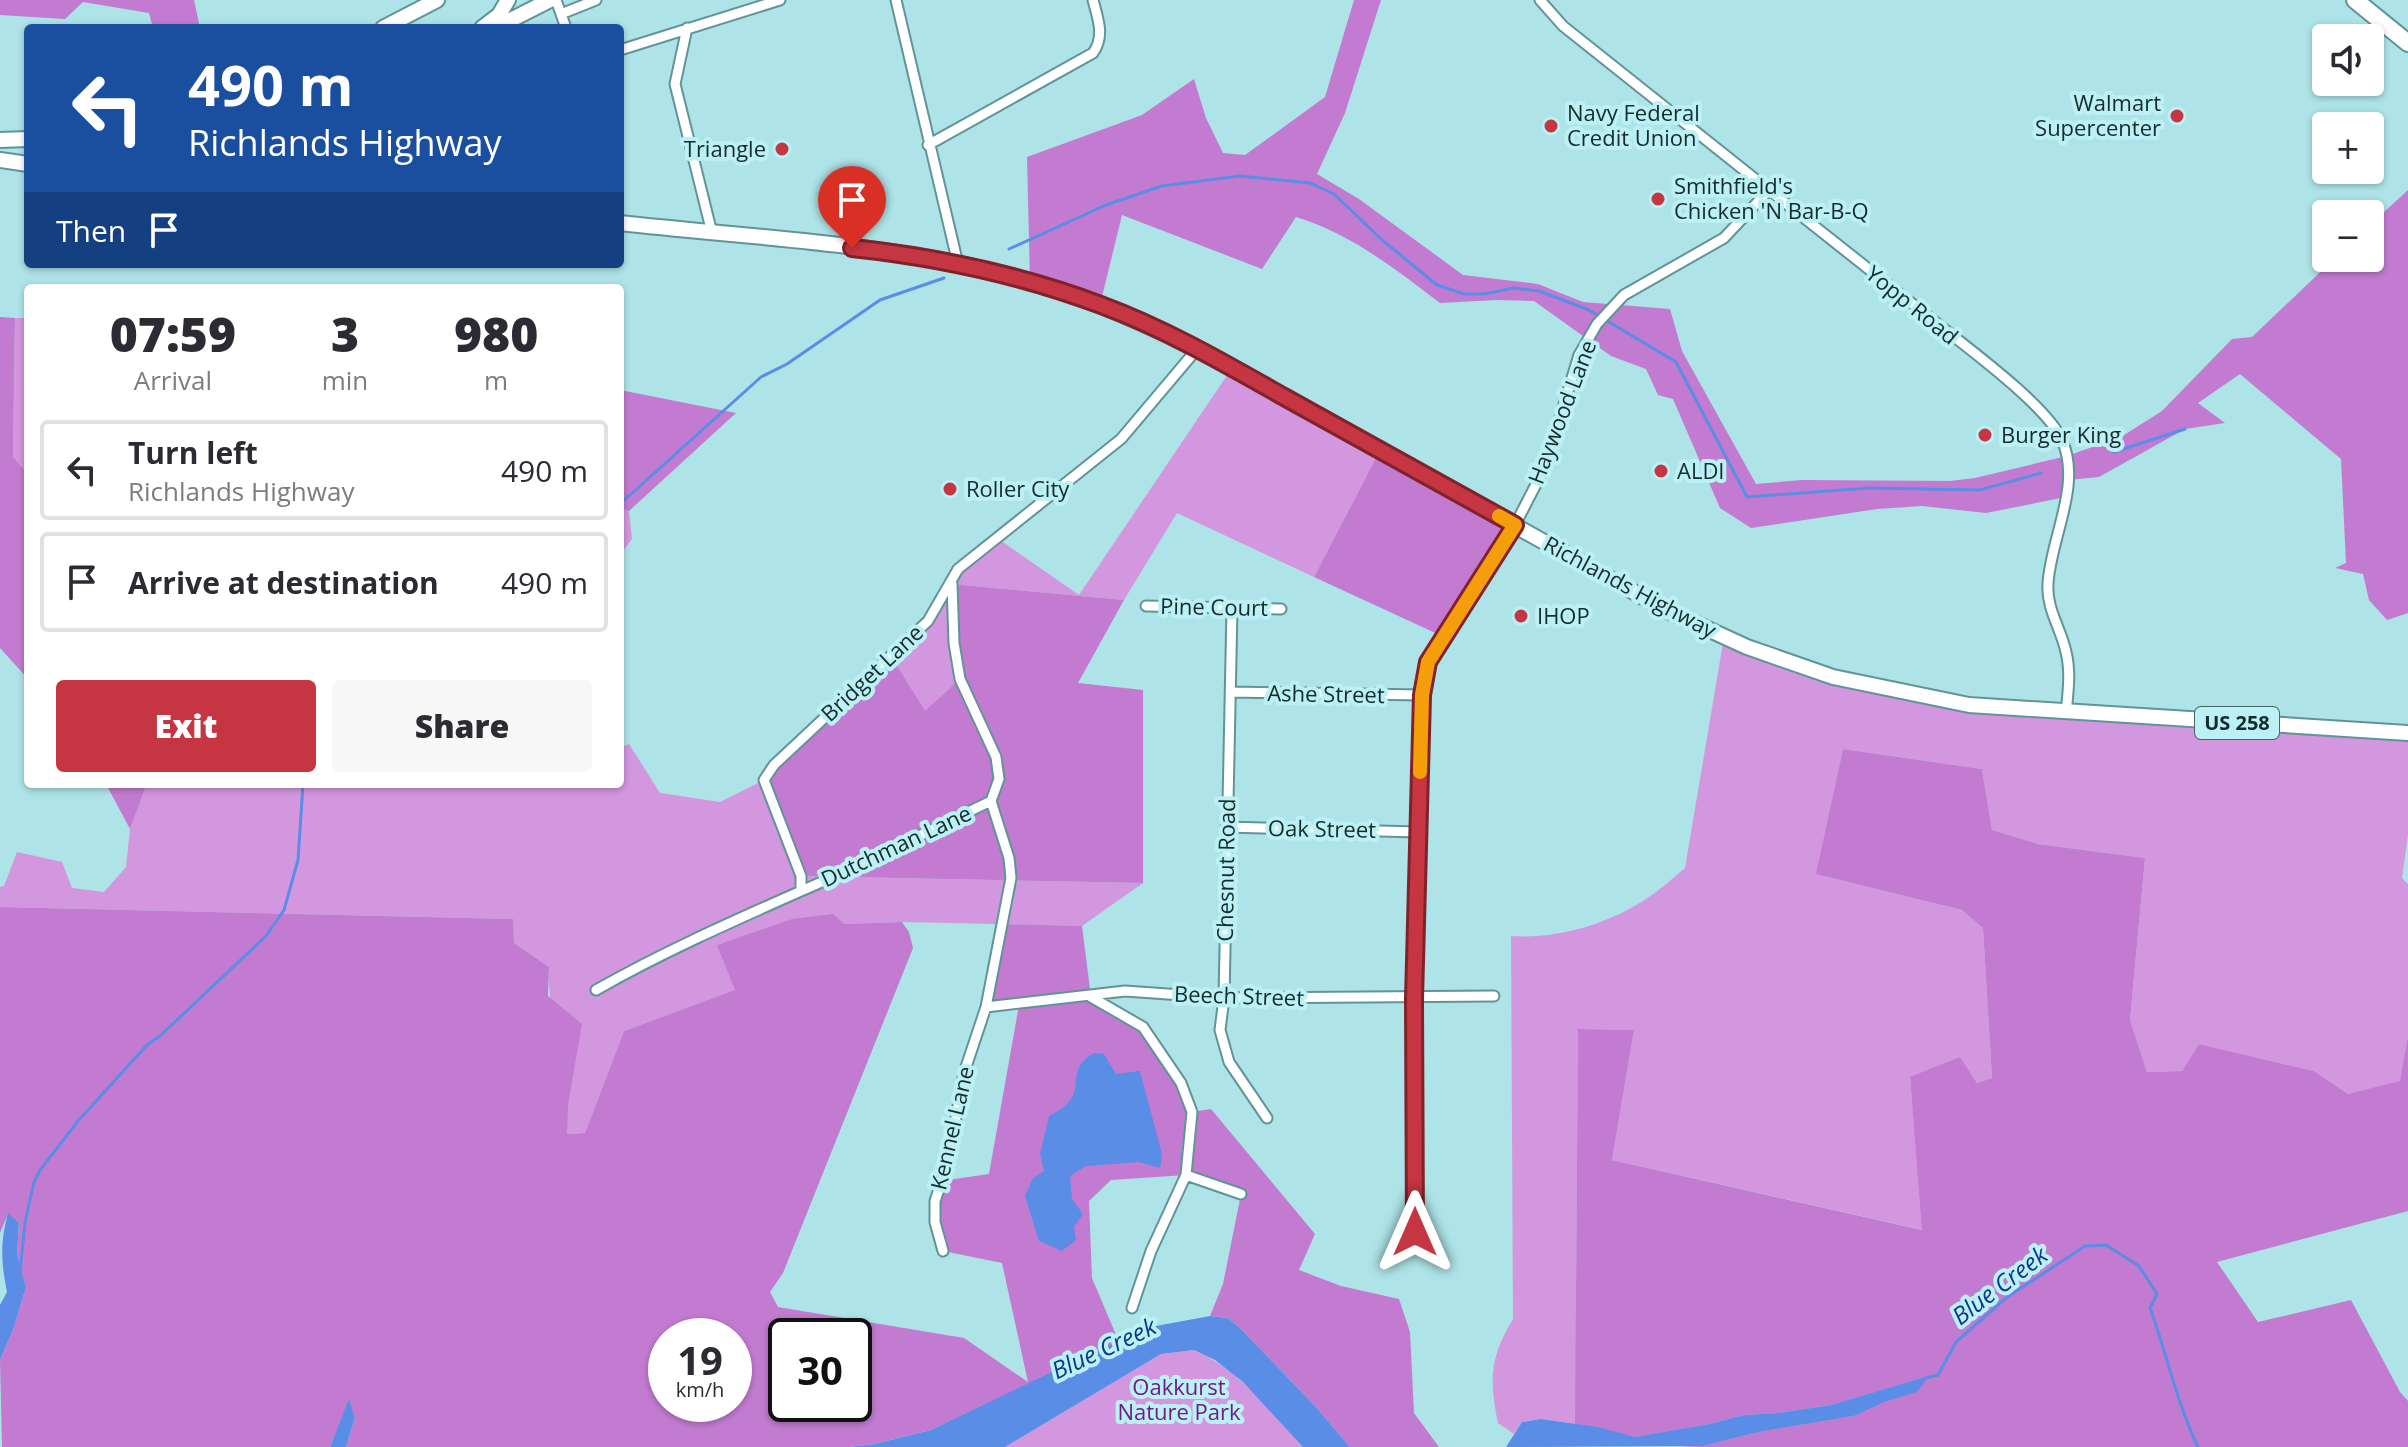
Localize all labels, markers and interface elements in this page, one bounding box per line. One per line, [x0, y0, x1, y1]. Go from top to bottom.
map controls [2312, 24, 2384, 272]
button: sound [2312, 24, 2384, 96]
text: 490 m [188, 46, 354, 122]
icon: left [56, 56, 160, 160]
place label: Walmart Supercenter [2035, 87, 2161, 142]
place label: Navy Federal Credit Union [1567, 97, 1700, 152]
marker: Walmart Supercenter [2168, 107, 2186, 125]
button: + [2312, 112, 2384, 184]
marker: Navy Federal Credit Union [1542, 117, 1560, 135]
text: Richlands Highway [188, 118, 502, 167]
place label: Triangle [684, 133, 766, 163]
marker: Triangle [773, 140, 791, 158]
pin [818, 166, 886, 248]
place label: Smithfield's Chicken 'N Bar-B-Q [1674, 170, 1869, 225]
icon: arrive [830, 178, 874, 222]
marker: Smithfield's Chicken 'N Bar-B-Q [1649, 190, 1667, 208]
button: − [2312, 200, 2384, 272]
icon: arrive [142, 208, 186, 252]
text: Then [56, 210, 126, 251]
street label: Yopp Road [1860, 258, 1965, 351]
text: 07:59 [110, 301, 236, 366]
text: 3 [331, 301, 359, 366]
text: 980 [454, 301, 538, 366]
street label: Haywood Lane [1520, 335, 1602, 488]
text: Arrival [134, 362, 212, 398]
text: min [322, 362, 368, 398]
text: m [484, 362, 508, 398]
place label: Burger King [2001, 419, 2121, 449]
marker: Burger King [1976, 426, 1994, 444]
text: Turn left [128, 432, 258, 473]
icon: left [60, 448, 104, 492]
text: 490 m [501, 450, 588, 491]
place label: ALDI [1677, 455, 1725, 485]
marker: ALDI [1652, 462, 1670, 480]
text: Richlands Highway [128, 473, 354, 509]
place label: Roller City [966, 473, 1070, 503]
marker: Roller City [941, 480, 959, 498]
street label: Richlands Highway [1539, 528, 1723, 645]
icon: arrive [60, 560, 104, 604]
text: Arrive at destination [128, 562, 439, 603]
text: 490 m [501, 562, 588, 603]
street label: Pine Court [1160, 590, 1268, 622]
place label: IHOP [1537, 600, 1590, 630]
marker: IHOP [1512, 607, 1530, 625]
street label: Bridget Lane [814, 617, 929, 727]
street label: Ashe Street [1267, 677, 1385, 709]
button: Exit [56, 680, 316, 772]
button: Share [332, 680, 592, 772]
road number: US 258 [2195, 707, 2279, 739]
street label: Dutchman Lane [816, 797, 976, 893]
street label: Chesnut Road [1209, 798, 1241, 942]
street label: Oak Street [1268, 812, 1376, 844]
street label: Beech Street [1173, 978, 1305, 1012]
street label: Kennel Lane [922, 1063, 980, 1193]
position arrow [1373, 1190, 1457, 1274]
water label: Blue Creek [1945, 1237, 2055, 1332]
water label: Blue Creek [1046, 1309, 1162, 1386]
speed limit sign: 30 [768, 1318, 872, 1422]
text: 19 [677, 1332, 723, 1387]
park label: Oakkurst Nature Park [1117, 1371, 1241, 1426]
text: km/h [676, 1376, 724, 1403]

